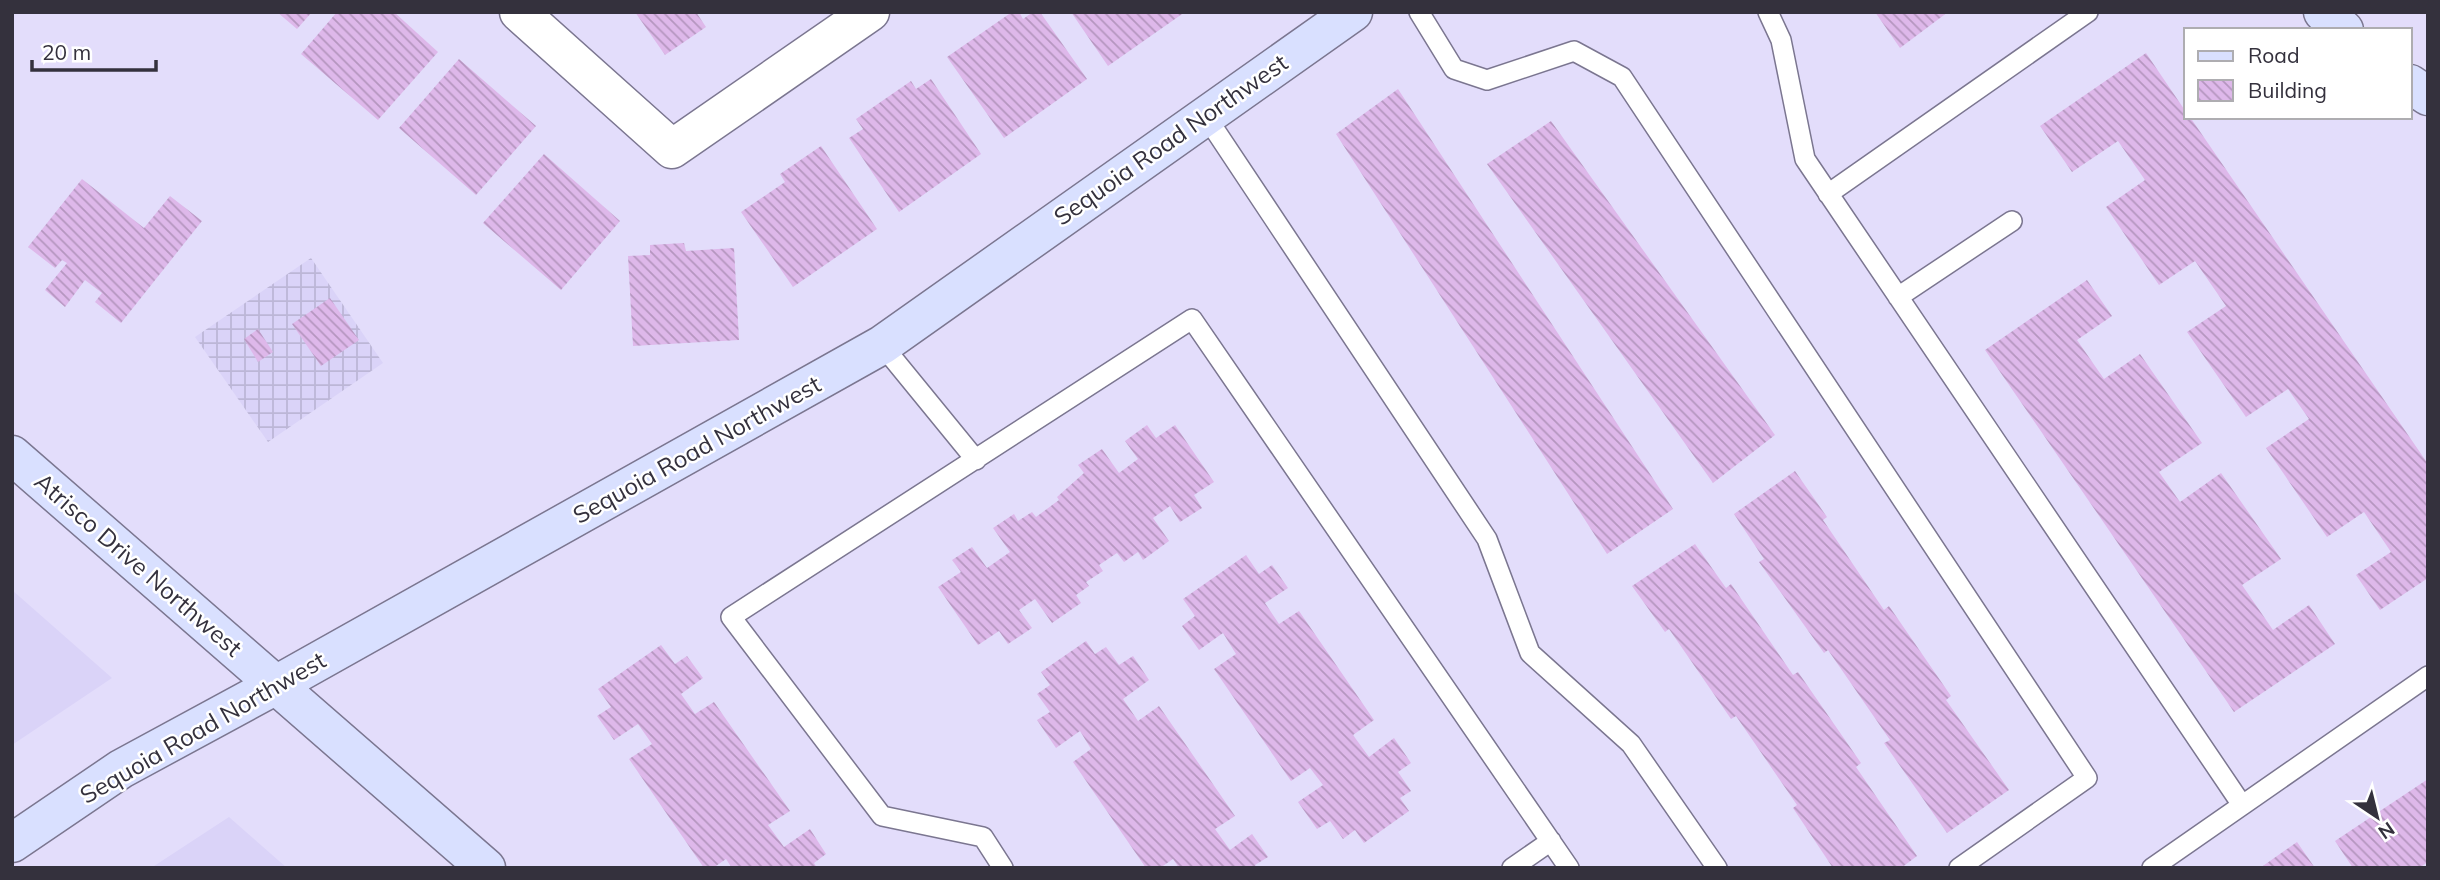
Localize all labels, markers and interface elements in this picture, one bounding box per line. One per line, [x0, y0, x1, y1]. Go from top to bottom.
scale bar [32, 28, 156, 72]
legend [2184, 28, 2412, 119]
text: 20 m [42, 39, 91, 65]
text: Road [2248, 42, 2299, 68]
street label: Sequoia Road Northwest [1048, 47, 1293, 231]
text: Building [2248, 77, 2327, 103]
street label: Sequoia Road Northwest [567, 368, 826, 530]
street label: Atrisco Drive Northwest [29, 466, 249, 663]
street label: Sequoia Road Northwest [74, 644, 331, 810]
north arrow [2342, 782, 2412, 852]
text: N [2374, 817, 2400, 845]

